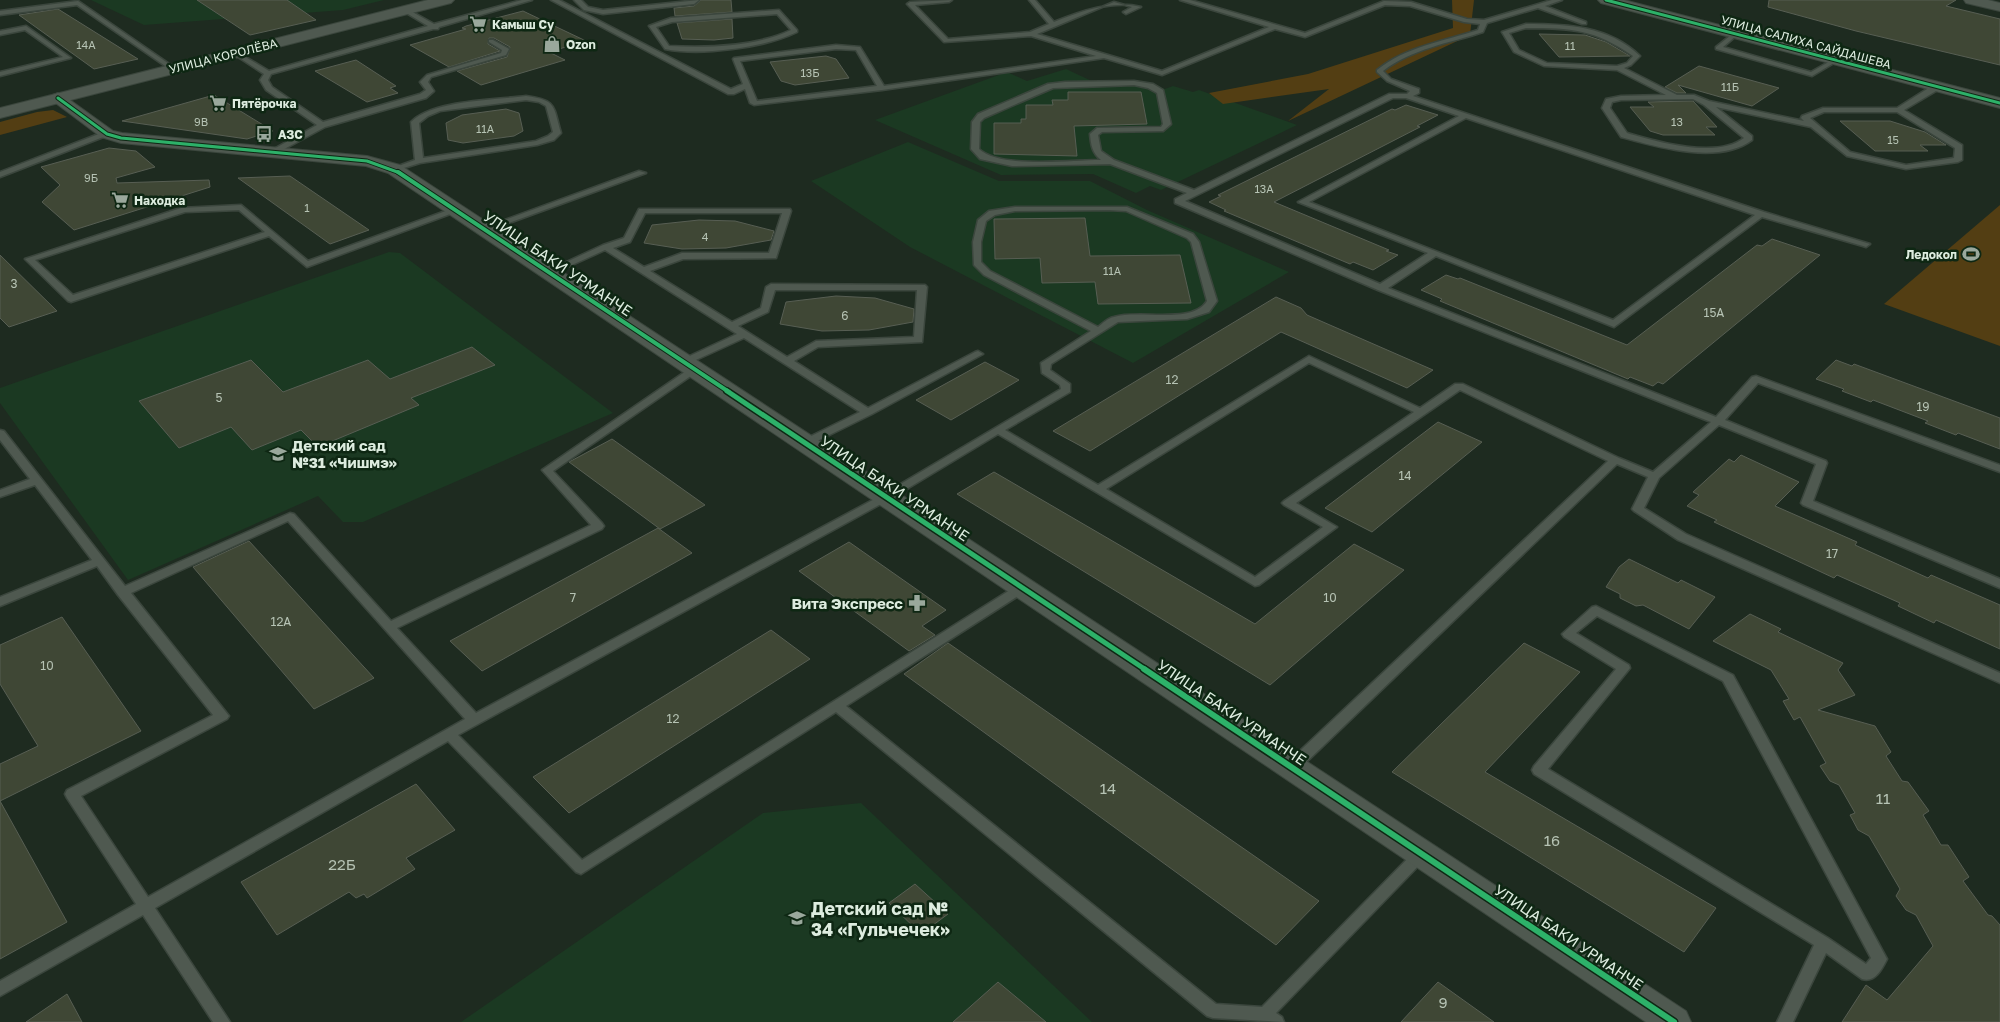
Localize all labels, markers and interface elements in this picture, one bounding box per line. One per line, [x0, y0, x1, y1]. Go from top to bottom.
street label: УЛИЦА САЛИХА САЙДАШЕВА [1719, 12, 1893, 72]
supermarket icon: Камыш Су [468, 14, 488, 34]
place label: Камыш Су [492, 17, 555, 32]
shop icon: Ozon [542, 34, 562, 54]
street label: УЛИЦА КОРОЛЁВА [167, 35, 279, 77]
place label: Ozon [566, 37, 596, 52]
house number: 14А [76, 38, 96, 51]
house number: 11 [1565, 39, 1575, 52]
house number: 13Б [800, 66, 820, 79]
house number: 11Б [1721, 80, 1739, 93]
supermarket icon: Пятёрочка [208, 93, 228, 113]
place label: Пятёрочка [232, 96, 297, 111]
house number: 9В [194, 115, 208, 128]
house number: 13 [1671, 115, 1683, 128]
house number: 11А [476, 122, 495, 135]
bus stop icon: АЗС [254, 124, 274, 144]
place label: АЗС [278, 127, 303, 142]
house number: 15 [1887, 133, 1899, 146]
house number: 9Б [84, 171, 98, 184]
house number: 13А [1254, 182, 1274, 195]
supermarket icon: Находка [110, 190, 130, 210]
place label: Находка [134, 193, 185, 208]
house number: 1 [304, 201, 310, 214]
street label: УЛИЦА БАКИ УРМАНЧЕ [480, 206, 636, 320]
house number: 4 [702, 230, 709, 243]
sports icon: Ледокол [1961, 244, 1981, 264]
place label: Ледокол [1906, 247, 1957, 262]
house number: 11А [1103, 264, 1122, 277]
house number: 3 [10, 276, 18, 291]
house number: 15А [1704, 305, 1724, 320]
house number: 6 [841, 308, 849, 323]
house number: 12 [1166, 372, 1178, 387]
house number: 5 [216, 390, 223, 405]
house number: 19 [1916, 399, 1930, 414]
street label: УЛИЦА БАКИ УРМАНЧЕ [817, 431, 973, 545]
place label: Детский сад №31 «Чишмэ» [292, 436, 397, 471]
school or university icon: Детский сад №31 «Чишмэ» [268, 444, 288, 464]
house number: 14 [1398, 468, 1412, 483]
house number: 17 [1826, 546, 1838, 561]
house number: 7 [570, 590, 576, 605]
house number: 10 [1323, 590, 1337, 605]
pharmacy icon: Вита Экспресс [907, 593, 927, 613]
place label: Вита Экспресс [791, 594, 903, 612]
house number: 12А [271, 614, 291, 629]
street label: УЛИЦА БАКИ УРМАНЧЕ [1154, 655, 1310, 769]
house number: 10 [40, 658, 54, 673]
house number: 12 [667, 711, 679, 726]
house number: 14 [1100, 779, 1116, 797]
house number: 11 [1876, 789, 1890, 807]
house number: 16 [1544, 831, 1560, 849]
house number: 22Б [328, 855, 356, 873]
street label: УЛИЦА БАКИ УРМАНЧЕ [1491, 880, 1647, 994]
place label: Детский сад № 34 «Гульчечек» [811, 897, 950, 940]
school or university icon: Детский сад № 34 «Гульчечек» [787, 908, 807, 928]
house number: 9 [1438, 993, 1448, 1011]

